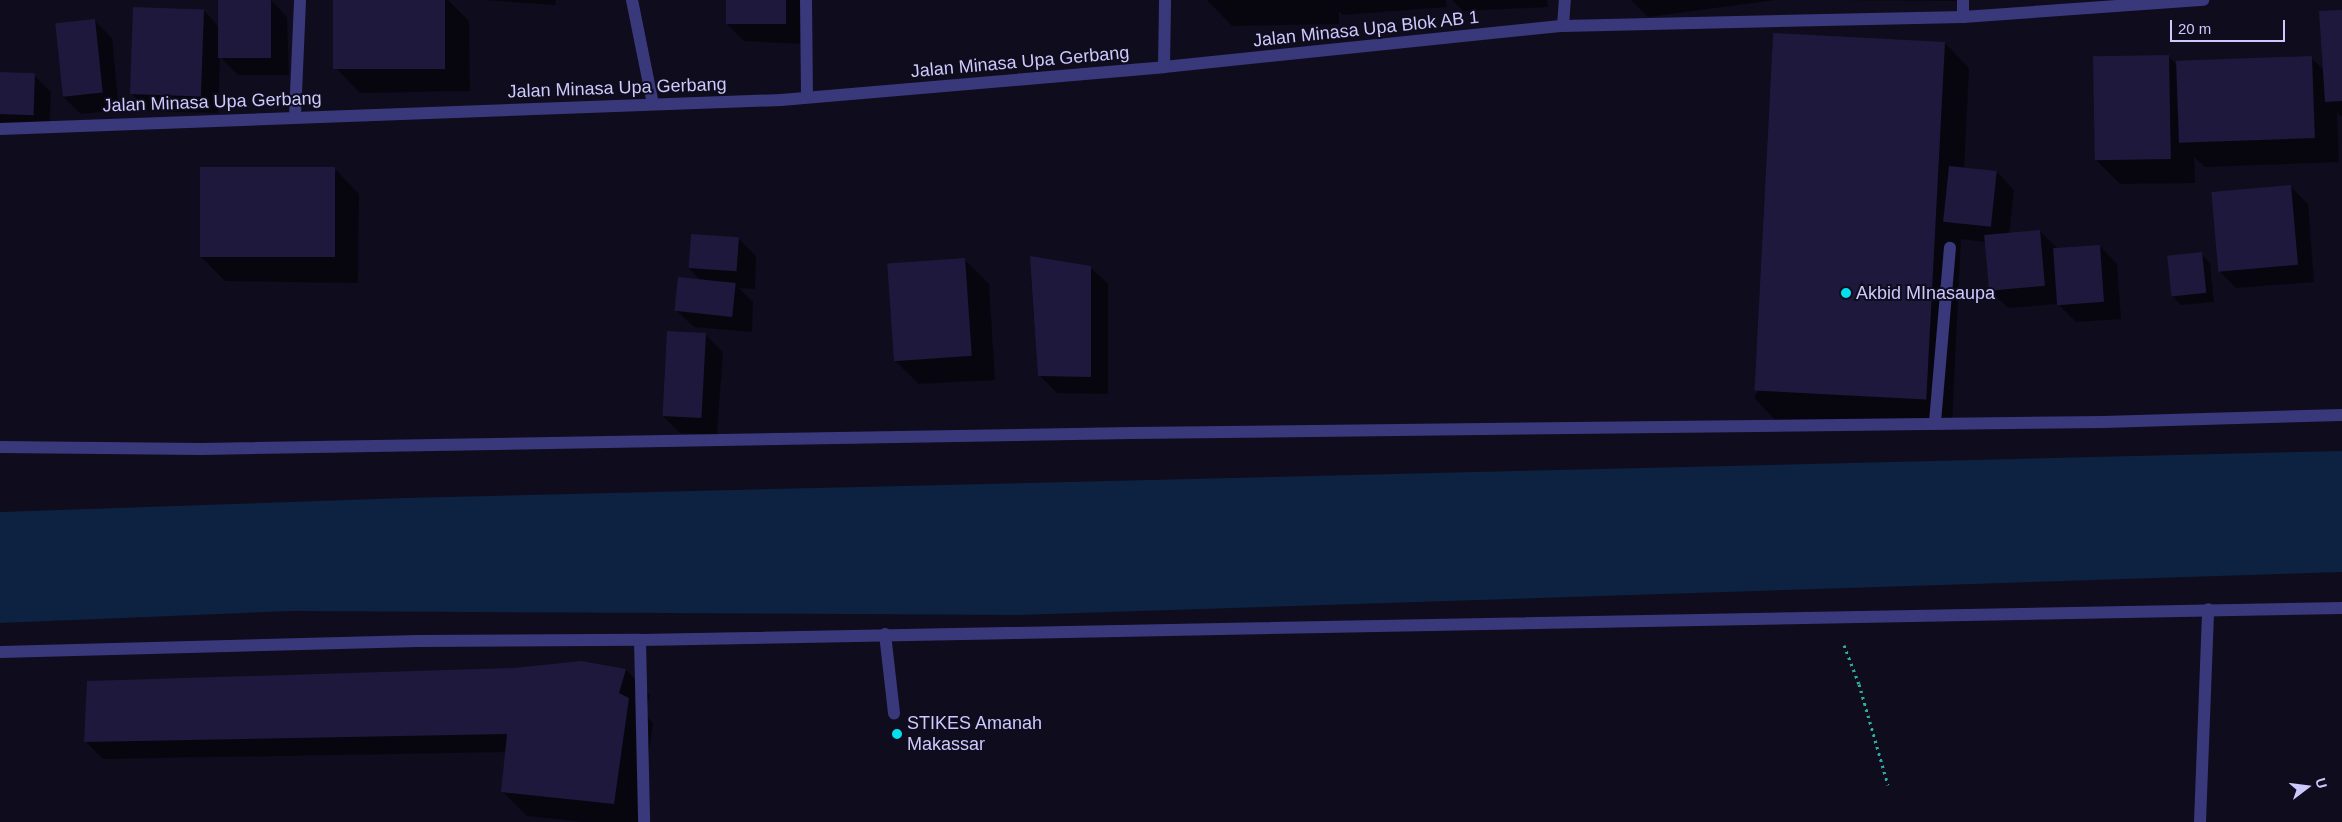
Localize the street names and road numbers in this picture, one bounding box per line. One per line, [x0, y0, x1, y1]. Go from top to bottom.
street label: Jalan Minasa Upa Blok AB 1 [1251, 6, 1481, 52]
street label: Jalan Minasa Upa Gerbang [910, 42, 1130, 82]
street label: Jalan Minasa Upa Gerbang [507, 73, 727, 103]
street label: Jalan Minasa Upa Gerbang [102, 87, 322, 117]

